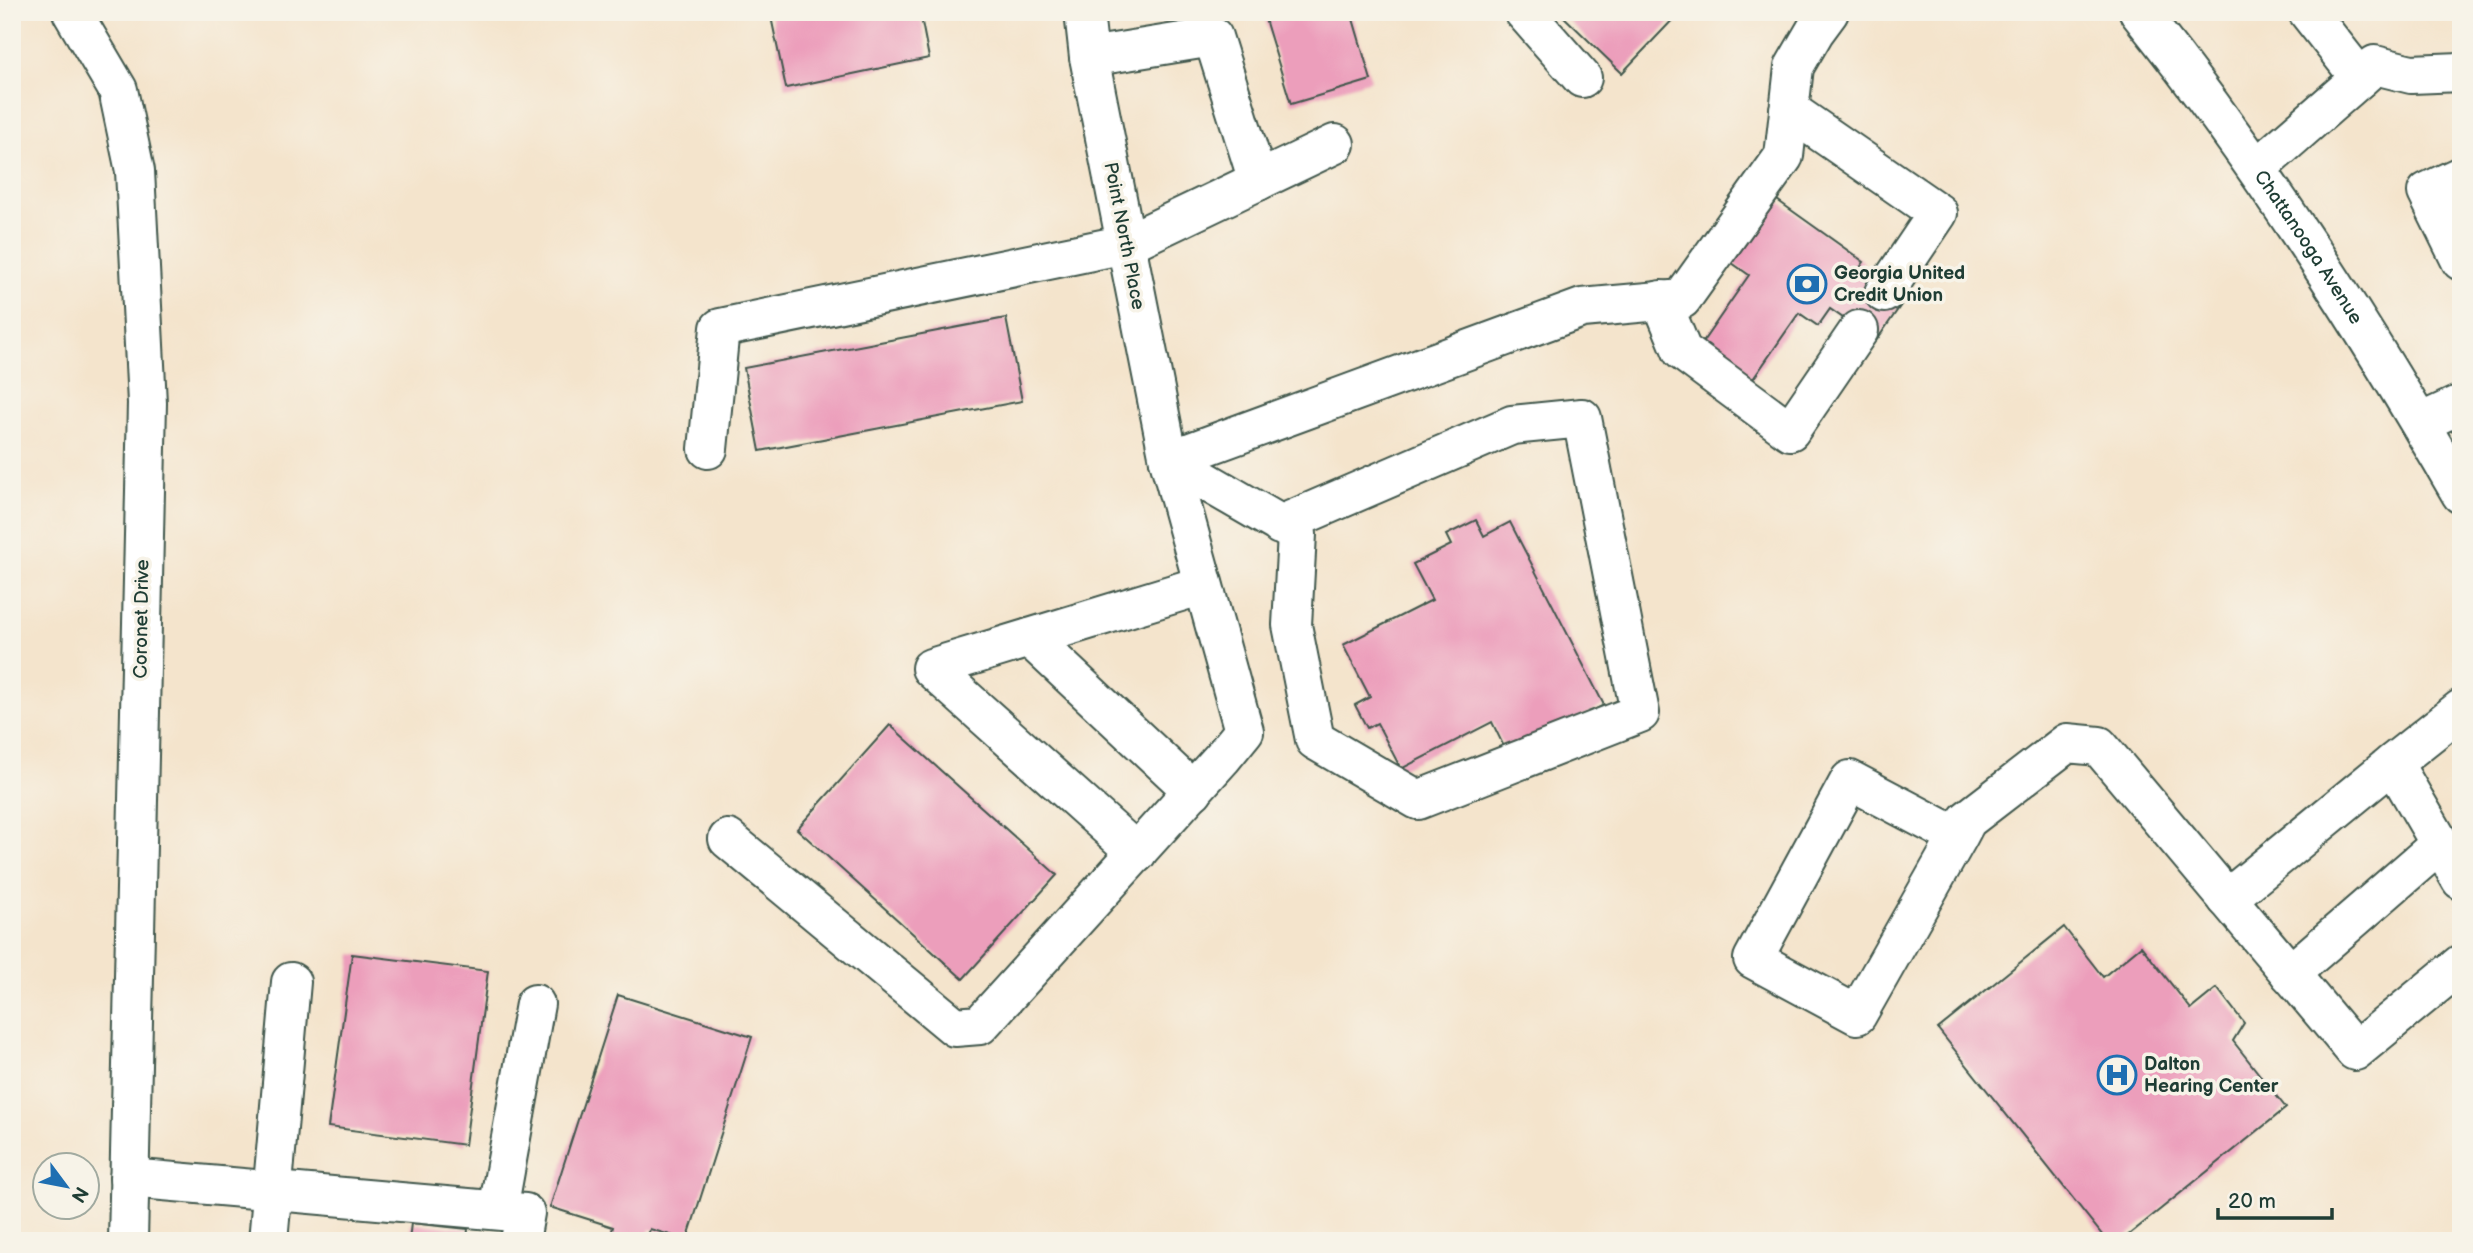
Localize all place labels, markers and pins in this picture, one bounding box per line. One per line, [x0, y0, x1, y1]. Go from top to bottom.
place label: Georgia United Credit Union [1834, 262, 1965, 307]
bank icon: Georgia United Credit Union [1786, 263, 1828, 305]
place label: Dalton Hearing Center [2144, 1053, 2279, 1098]
hospital icon: Dalton Hearing Center [2096, 1054, 2138, 1096]

